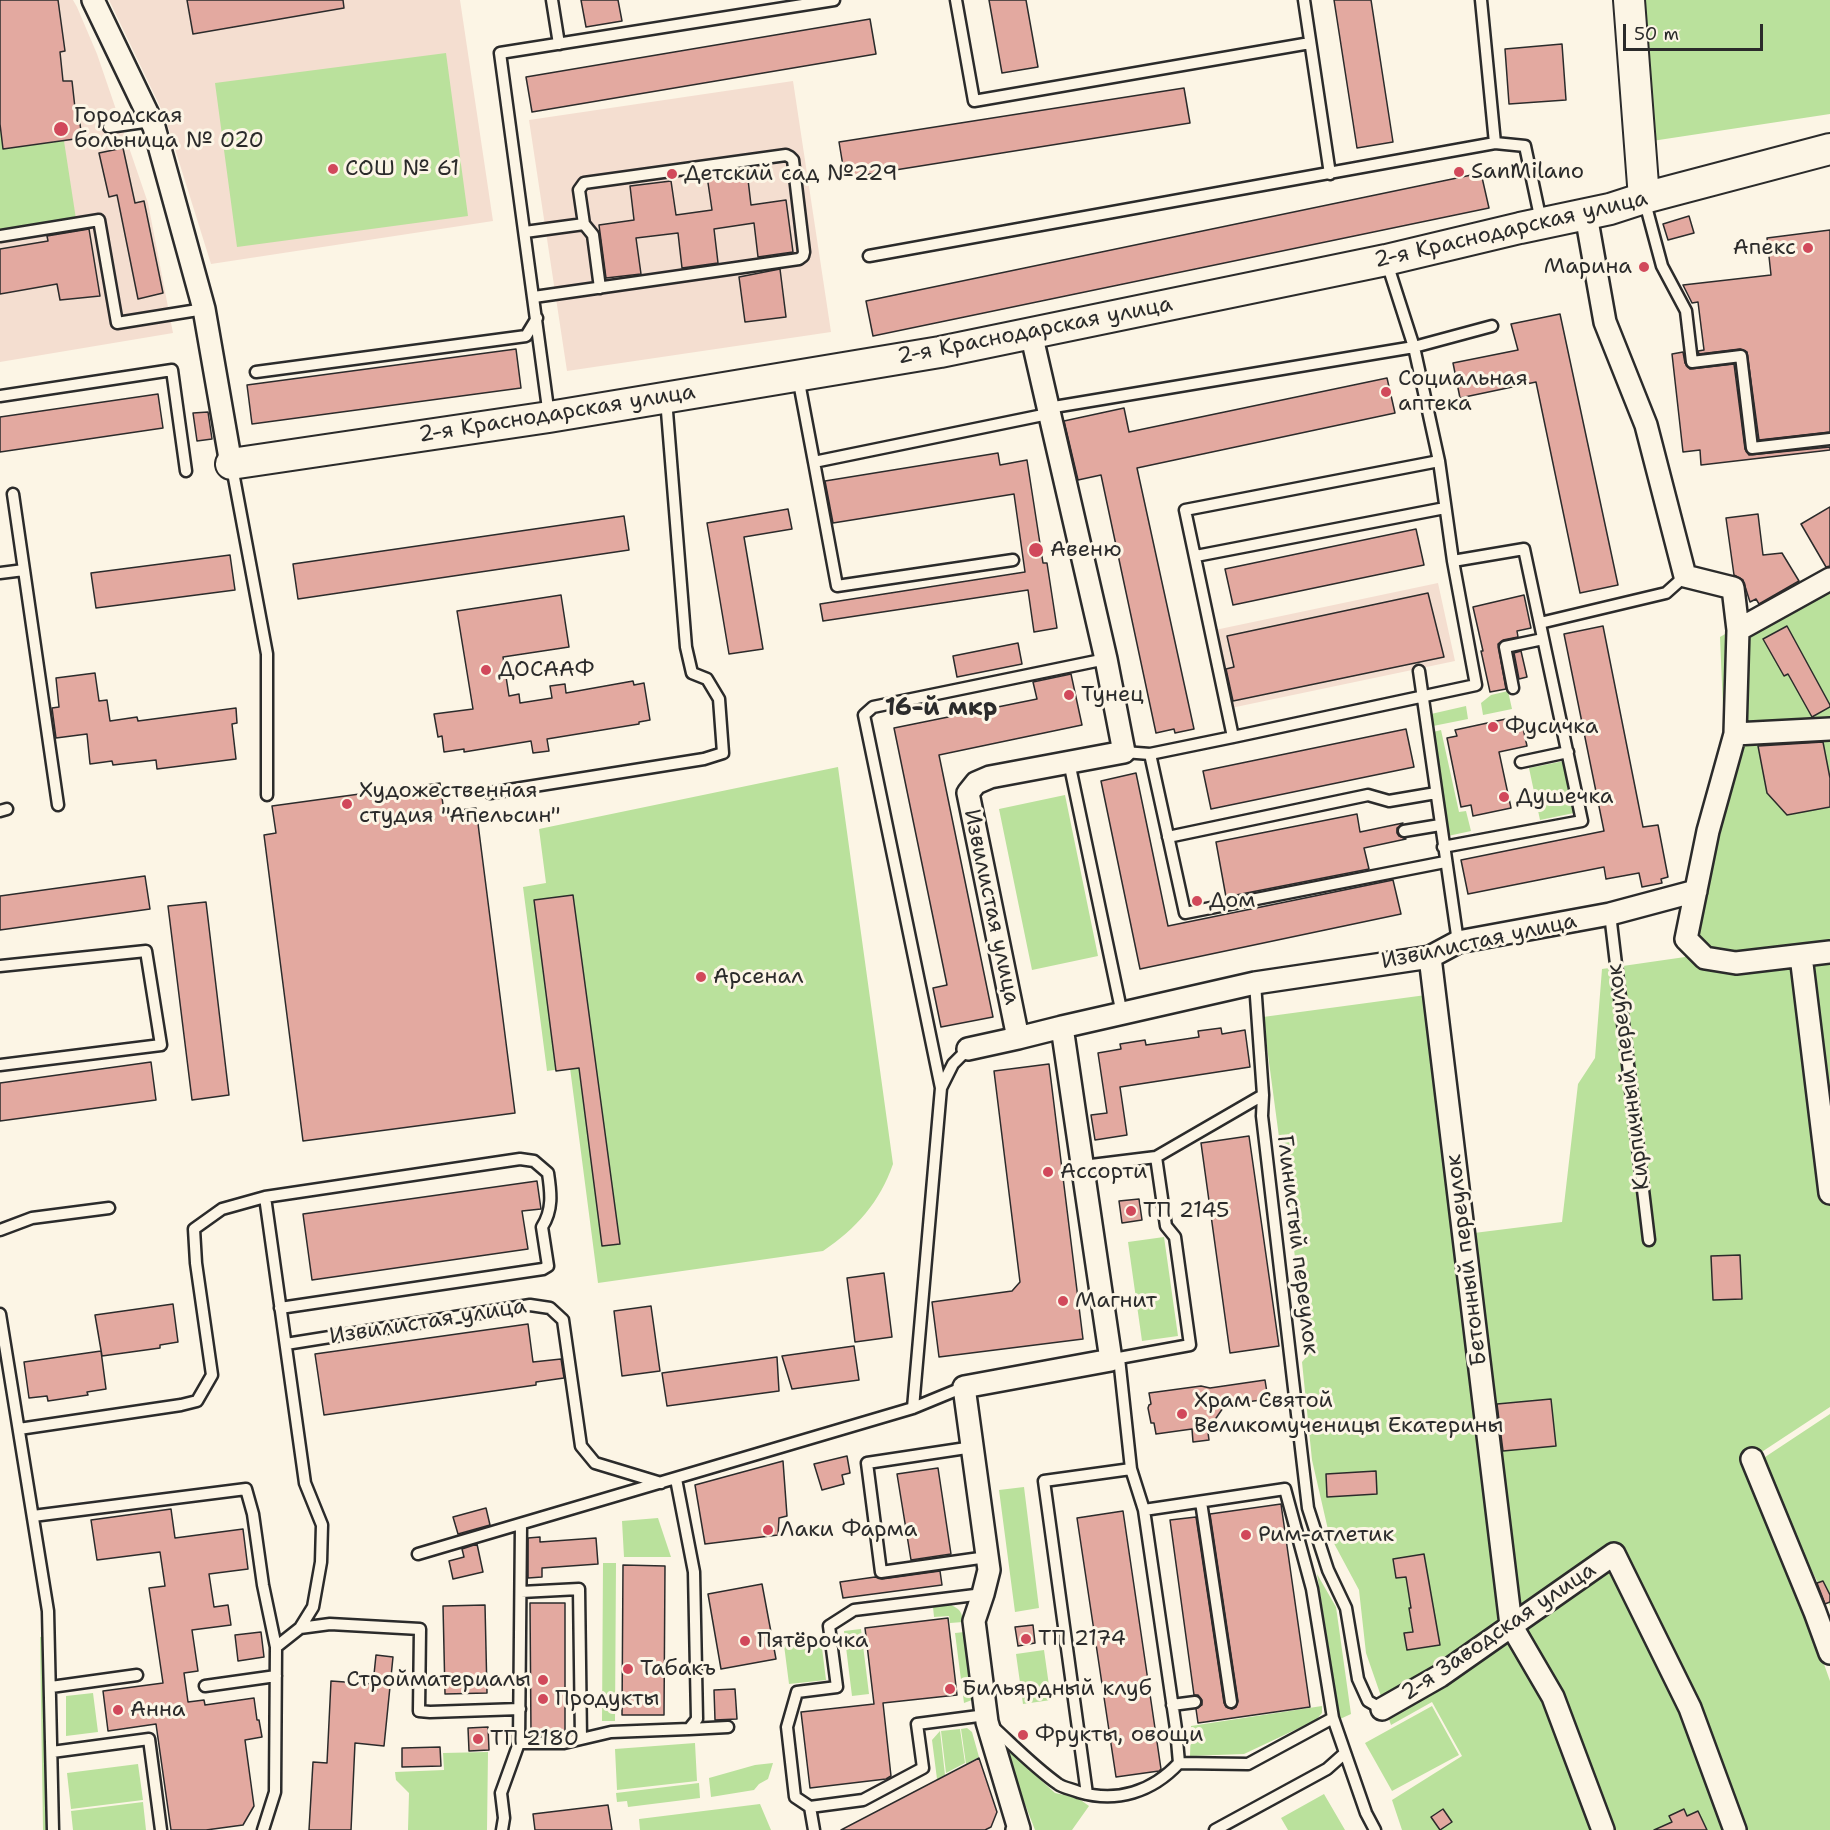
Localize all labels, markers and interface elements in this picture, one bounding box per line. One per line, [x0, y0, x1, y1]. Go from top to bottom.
scale bar [1626, 12, 1766, 50]
text: 50 m [1634, 22, 1679, 46]
place label: Городская больница № 020 [74, 103, 264, 154]
marker: Городская больница № 020 [52, 120, 70, 138]
place label: СОШ № 61 [345, 156, 460, 182]
place label: SanMilano [1471, 159, 1584, 185]
place label: Детский сад №229 [684, 161, 898, 187]
marker: СОШ № 61 [326, 162, 340, 176]
marker: SanMilano [1452, 165, 1466, 179]
marker: Детский сад №229 [665, 167, 679, 181]
street label: 2-я Краснодарская улица [1372, 186, 1650, 274]
place label: Апекс [1733, 235, 1796, 261]
marker: Апекс [1801, 241, 1815, 255]
place label: Марина [1544, 254, 1632, 280]
marker: Марина [1637, 260, 1651, 274]
street label: 2-я Краснодарская улица [895, 291, 1175, 371]
place label: Социальная аптека [1398, 366, 1528, 418]
street label: 2-я Краснодарская улица [417, 379, 697, 449]
marker: Социальная аптека [1379, 385, 1393, 399]
place label: Авеню [1050, 537, 1122, 563]
marker: Авеню [1027, 541, 1045, 559]
place label: ДОСААФ [498, 657, 594, 683]
marker: ДОСААФ [479, 663, 493, 677]
place label: Тунец [1081, 682, 1144, 708]
marker: Тунец [1062, 688, 1076, 702]
district label: 16-й мкр [885, 695, 997, 723]
place label: Фусичка [1505, 714, 1598, 740]
marker: Фусичка [1486, 720, 1500, 734]
place label: Художественная студия "Апельсин" [359, 778, 561, 830]
place label: Душечка [1516, 784, 1613, 810]
marker: Душечка [1497, 790, 1511, 804]
marker: Художественная студия "Апельсин" [340, 797, 354, 811]
street label: Извилистая улица [957, 807, 1025, 1007]
place label: Дом [1209, 888, 1256, 914]
marker: Дом [1190, 894, 1204, 908]
street label: Извилистая улица [1379, 908, 1579, 976]
street label: Кирпичный переулок [1602, 962, 1656, 1192]
place label: Арсенал [713, 964, 804, 990]
marker: Арсенал [694, 970, 708, 984]
street label: Глинистый переулок [1270, 1134, 1324, 1356]
street label: Бетонный переулок [1441, 1153, 1493, 1367]
place label: Ассорти [1060, 1159, 1147, 1185]
marker: Ассорти [1041, 1165, 1055, 1179]
place label: ТП 2145 [1143, 1198, 1229, 1224]
marker: ТП 2145 [1124, 1204, 1138, 1218]
place label: Магнит [1075, 1288, 1157, 1314]
street label: Извилистая улица [327, 1293, 529, 1351]
marker: Магнит [1056, 1294, 1070, 1308]
place label: Храм Святой Великомученицы Екатерины [1194, 1388, 1503, 1440]
marker: Храм Святой Великомученицы Екатерины [1175, 1407, 1189, 1421]
place label: Лаки Фарма [780, 1517, 917, 1543]
place label: Рим-атлетик [1258, 1522, 1394, 1548]
marker: Лаки Фарма [761, 1523, 775, 1537]
marker: Рим-атлетик [1239, 1528, 1253, 1542]
street label: 2-я Заводская улица [1397, 1557, 1601, 1707]
place label: ТП 2174 [1038, 1626, 1126, 1652]
place label: Пятёрочка [757, 1628, 868, 1654]
marker: ТП 2174 [1019, 1632, 1033, 1646]
marker: Пятёрочка [738, 1634, 752, 1648]
place label: Табакъ [640, 1656, 716, 1682]
marker: Табакъ [621, 1662, 635, 1676]
place label: Стройматериалы [346, 1667, 531, 1693]
marker: Стройматериалы [536, 1673, 550, 1687]
place label: Бильярдный клуб [962, 1676, 1152, 1702]
marker: Бильярдный клуб [943, 1682, 957, 1696]
place label: Продукты [555, 1686, 660, 1712]
marker: Продукты [536, 1692, 550, 1706]
place label: Анна [130, 1697, 185, 1723]
marker: Анна [111, 1703, 125, 1717]
place label: Фрукты, овощи [1035, 1722, 1203, 1748]
place label: ТП 2180 [490, 1726, 579, 1752]
marker: Фрукты, овощи [1016, 1728, 1030, 1742]
marker: ТП 2180 [471, 1732, 485, 1746]

